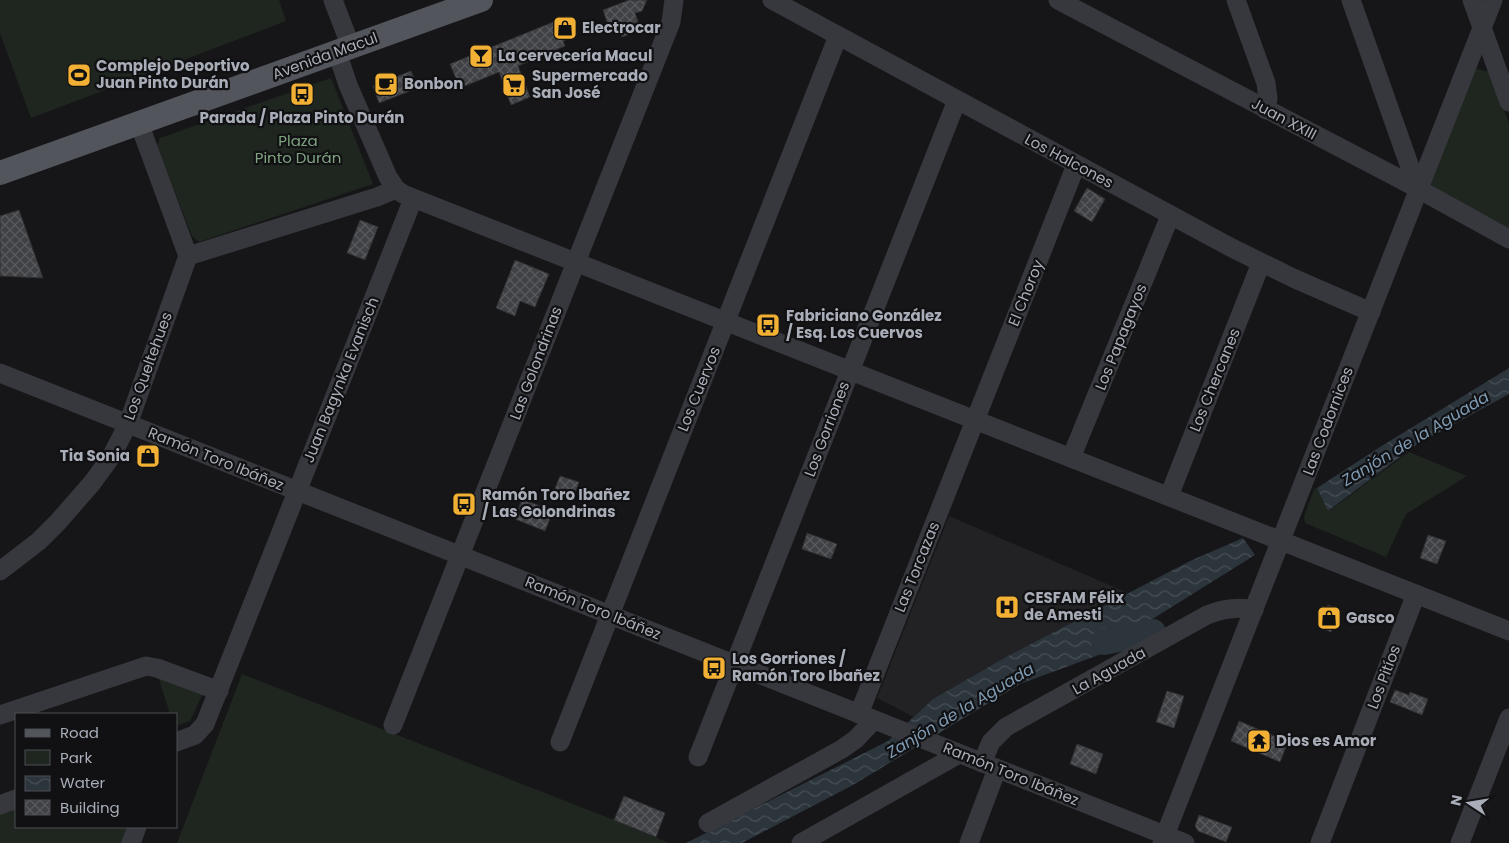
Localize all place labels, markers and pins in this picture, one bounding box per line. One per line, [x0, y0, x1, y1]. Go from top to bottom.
shop icon: Electrocar [552, 15, 578, 41]
place label: Electrocar [582, 17, 661, 38]
bar icon: La cervecería Macul [468, 43, 494, 69]
place label: La cervecería Macul [498, 45, 652, 66]
place label: Complejo Deportivo Juan Pinto Durán [96, 55, 250, 93]
sports icon: Complejo Deportivo Juan Pinto Durán [66, 62, 92, 88]
place label: Supermercado San José [532, 65, 648, 103]
cafe icon: Bonbon [373, 71, 399, 97]
supermarket icon: Supermercado San José [501, 72, 527, 98]
place label: Bonbon [404, 73, 463, 94]
bus stop icon: Parada / Plaza Pinto Durán [289, 81, 315, 107]
place label: Parada / Plaza Pinto Durán [200, 107, 404, 128]
place label: Fabriciano González / Esq. Los Cuervos [786, 305, 942, 343]
bus stop icon: Fabriciano González / Esq. Los Cuervos [755, 312, 781, 338]
shop icon: Tia Sonia [135, 443, 161, 469]
place label: Tia Sonia [60, 445, 130, 466]
place label: Ramón Toro Ibañez / Las Golondrinas [482, 484, 630, 522]
bus stop icon: Ramón Toro Ibañez / Las Golondrinas [451, 491, 477, 517]
place label: CESFAM Félix de Amesti [1024, 587, 1124, 625]
hospital icon: CESFAM Félix de Amesti [994, 594, 1020, 620]
shop icon: Gasco [1316, 605, 1342, 631]
place label: Gasco [1346, 607, 1395, 628]
place label: Los Gorriones / Ramón Toro Ibañez [732, 648, 880, 686]
bus stop icon: Los Gorriones / Ramón Toro Ibañez [701, 655, 727, 681]
temple icon: Dios es Amor [1246, 728, 1272, 754]
place label: Dios es Amor [1276, 730, 1377, 751]

